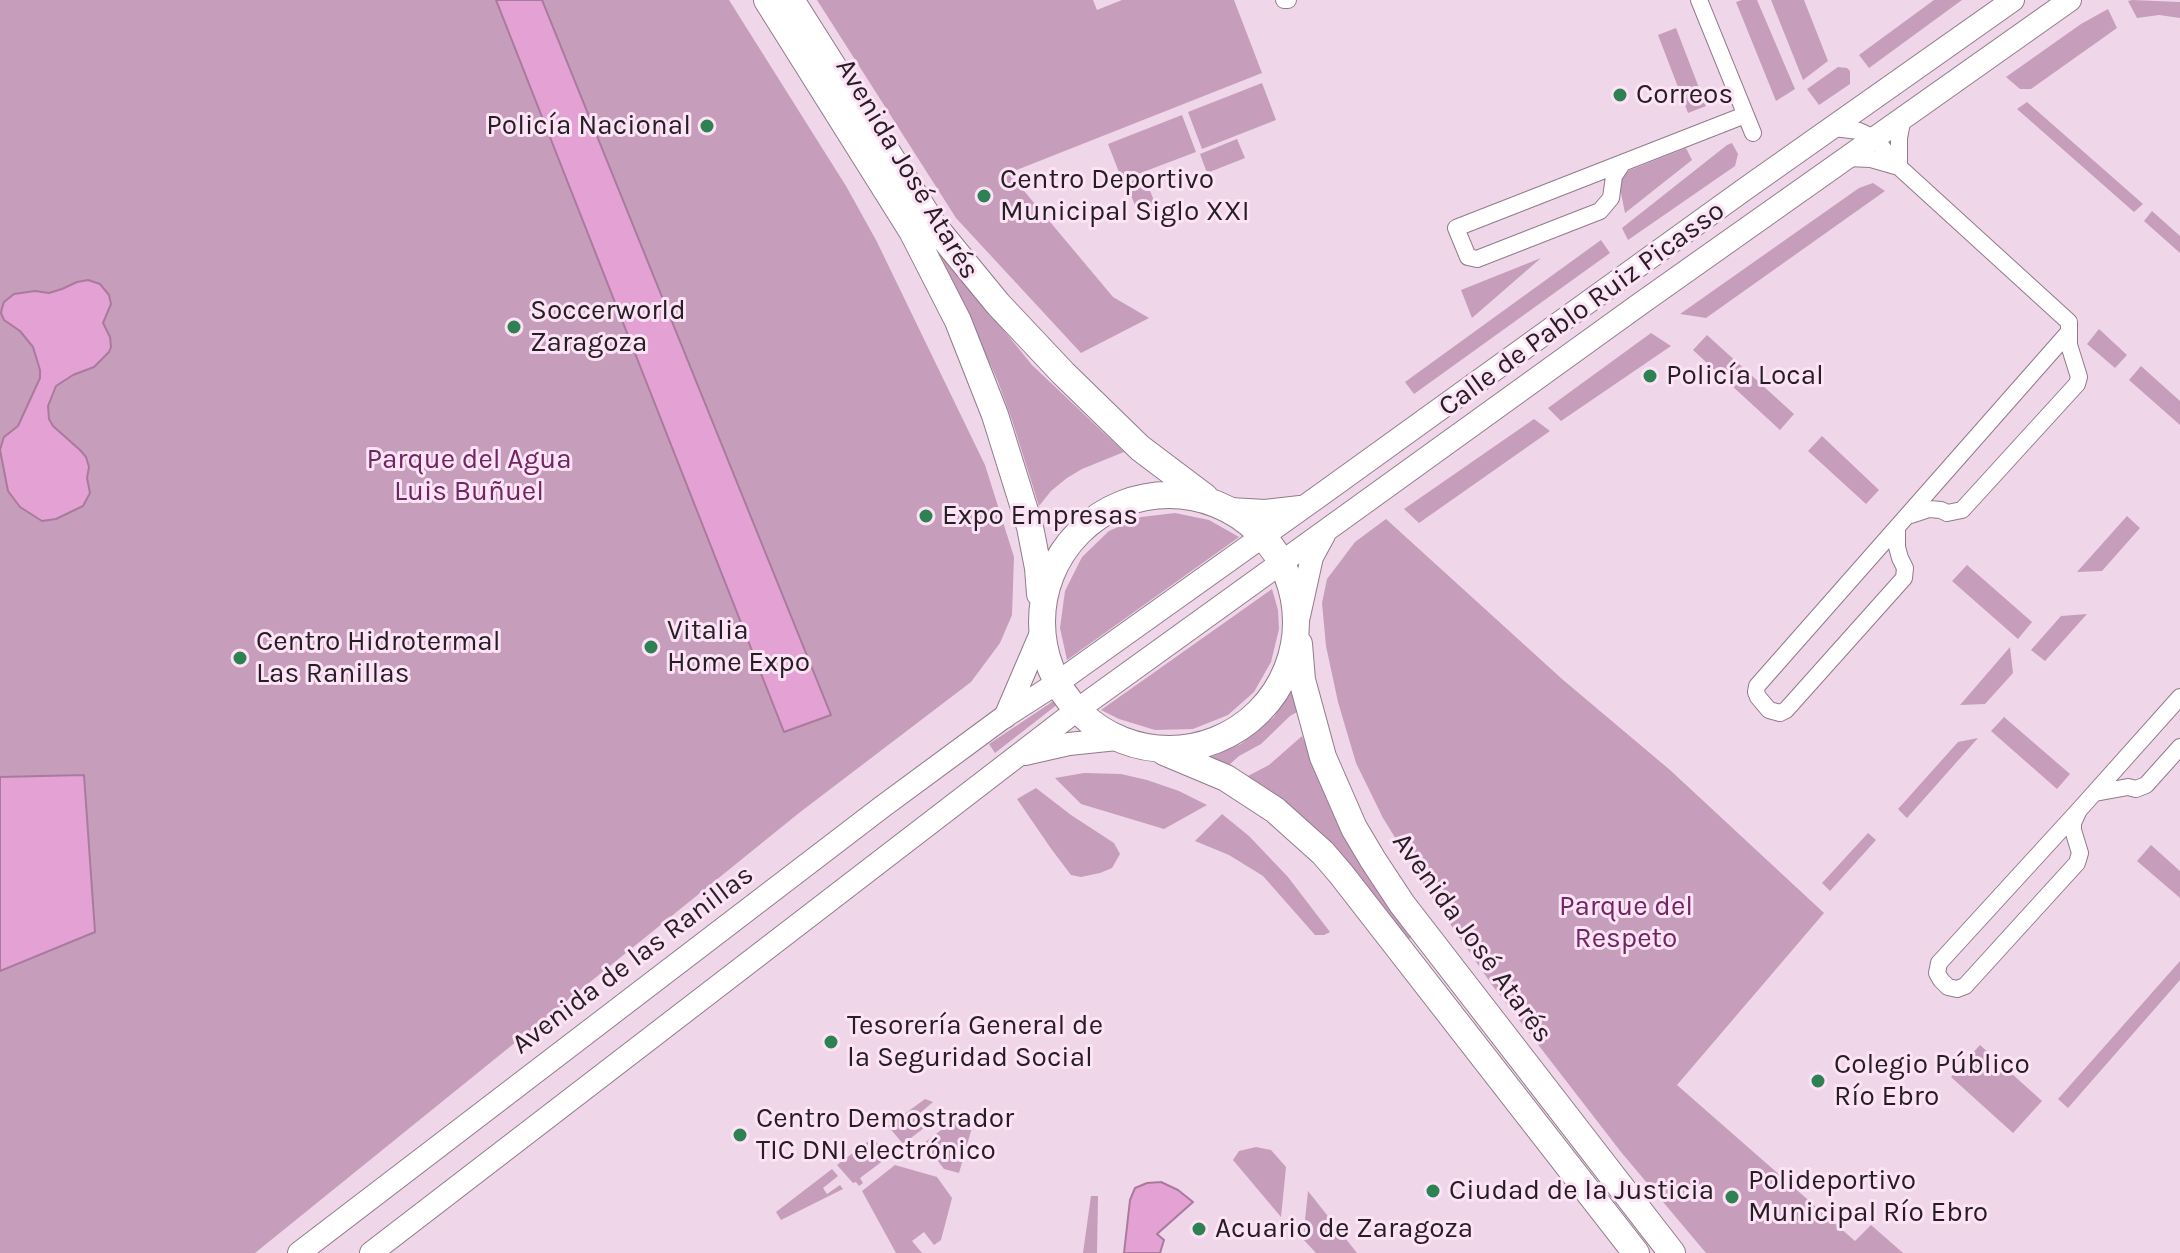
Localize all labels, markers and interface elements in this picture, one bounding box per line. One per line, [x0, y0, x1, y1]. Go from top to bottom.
street label: Avenida José Atarés [828, 53, 986, 285]
place label: Correos [1636, 78, 1733, 112]
marker: Correos [1611, 86, 1629, 104]
place label: Policía Nacional [486, 109, 691, 143]
marker: Policía Nacional [698, 117, 716, 135]
place label: Centro Deportivo Municipal Siglo XXI [1000, 163, 1250, 229]
marker: Centro Deportivo Municipal Siglo XXI [975, 187, 993, 205]
street label: Calle de Pablo Ruiz Picasso [1433, 194, 1731, 424]
place label: Soccerworld Zaragoza [530, 294, 686, 360]
marker: Soccerworld Zaragoza [505, 318, 523, 336]
place label: Policía Local [1666, 359, 1824, 393]
marker: Policía Local [1641, 367, 1659, 385]
park label: Parque del Agua Luis Buñuel [366, 443, 572, 509]
place label: Expo Empresas [942, 499, 1138, 533]
marker: Expo Empresas [917, 507, 935, 525]
place label: Vitalia Home Expo [667, 614, 810, 680]
place label: Centro Hidrotermal Las Ranillas [256, 625, 501, 691]
marker: Vitalia Home Expo [642, 638, 660, 656]
marker: Centro Hidrotermal Las Ranillas [231, 649, 249, 667]
street label: Avenida José Atarés [1385, 826, 1559, 1050]
street label: Avenida de las Ranillas [506, 858, 760, 1062]
park label: Parque del Respeto [1559, 890, 1693, 956]
place label: Tesorería General de la Seguridad Social [847, 1009, 1103, 1075]
marker: Tesorería General de la Seguridad Social [822, 1033, 840, 1051]
place label: Colegio Público Río Ebro [1834, 1048, 2030, 1114]
marker: Colegio Público Río Ebro [1809, 1072, 1827, 1090]
place label: Centro Demostrador TIC DNI electrónico [756, 1102, 1014, 1168]
marker: Centro Demostrador TIC DNI electrónico [731, 1126, 749, 1144]
place label: Polideportivo Municipal Río Ebro [1748, 1164, 1988, 1230]
place label: Ciudad de la Justicia [1449, 1174, 1714, 1208]
marker: Ciudad de la Justicia [1424, 1182, 1442, 1200]
marker: Polideportivo Municipal Río Ebro [1723, 1188, 1741, 1206]
place label: Acuario de Zaragoza [1215, 1212, 1473, 1246]
marker: Acuario de Zaragoza [1190, 1220, 1208, 1238]

